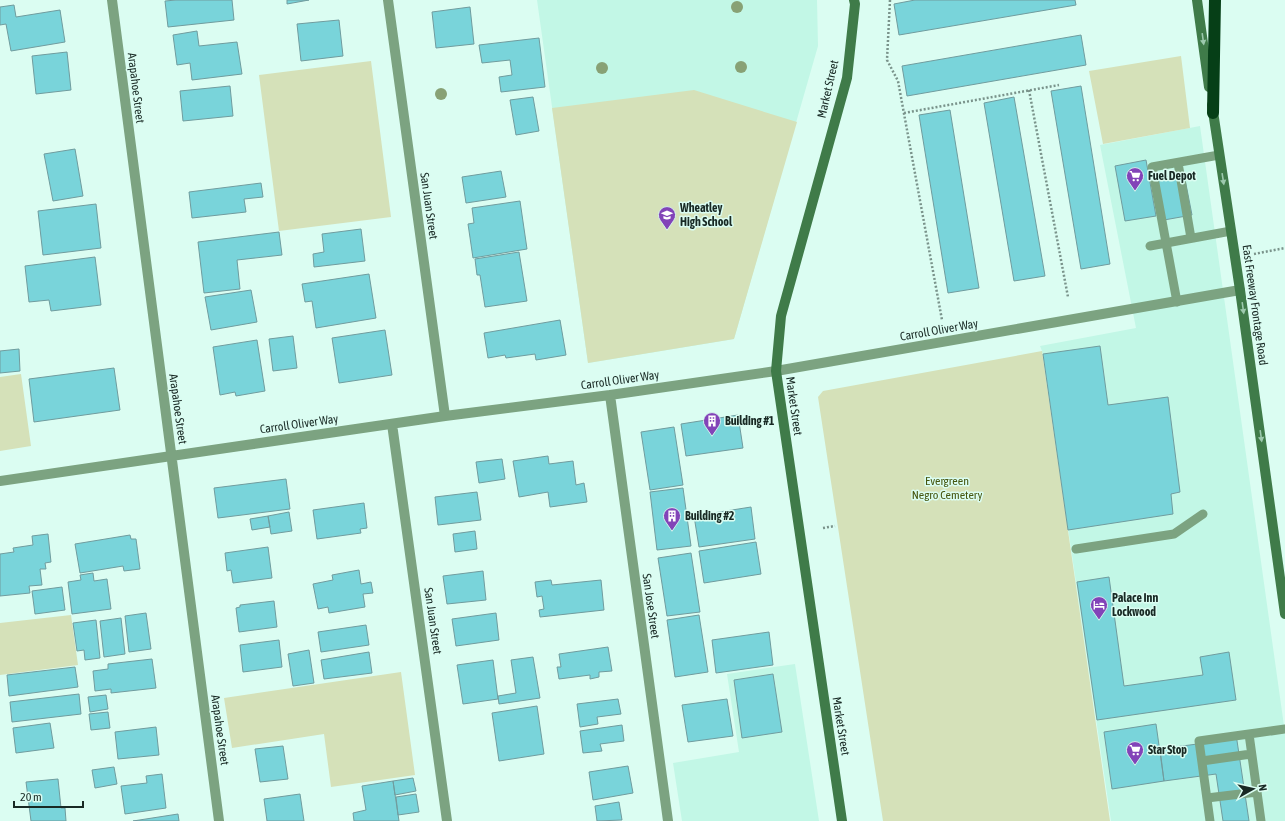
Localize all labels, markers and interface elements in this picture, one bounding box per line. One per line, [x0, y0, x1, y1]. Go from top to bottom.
one-way arrow [1200, 33, 1206, 45]
street label: Arapahoe Street [125, 52, 147, 125]
street label: Market Street [815, 58, 842, 119]
supermarket icon: Fuel Depot [1125, 166, 1145, 191]
place label: Fuel Depot [1148, 169, 1196, 183]
street label: San Juan Street [417, 172, 441, 241]
one-way arrow [1220, 173, 1226, 185]
place label: Wheatley High School [679, 201, 733, 229]
school or university icon: Wheatley High School [657, 205, 677, 230]
street label: East Freeway Frontage Road [1240, 244, 1270, 366]
one-way arrow [1240, 302, 1246, 314]
street label: Carroll Oliver Way [899, 316, 979, 344]
street label: Carroll Oliver Way [580, 368, 660, 392]
street label: Arapahoe Street [166, 373, 190, 446]
street label: Market Street [783, 376, 805, 437]
building icon: Building #1 [702, 411, 722, 436]
street label: Carroll Oliver Way [259, 412, 339, 436]
place label: Building #1 [725, 414, 775, 428]
one-way arrow [1258, 430, 1264, 442]
park label: Evergreen Negro Cemetery [912, 474, 982, 502]
building icon: Building #2 [662, 506, 682, 531]
place label: Building #2 [685, 509, 735, 523]
street label: San Jose Street [640, 573, 663, 640]
street label: San Juan Street [421, 587, 445, 656]
place label: Palace Inn Lockwood [1112, 591, 1158, 619]
hotel icon: Palace Inn Lockwood [1089, 595, 1109, 620]
street label: Arapahoe Street [208, 694, 232, 767]
street label: Market Street [829, 696, 853, 757]
supermarket icon: Star Stop [1125, 740, 1145, 765]
place label: Star Stop [1148, 743, 1187, 757]
north arrow [1233, 769, 1273, 809]
scale bar [14, 783, 83, 809]
text: N [1257, 784, 1269, 792]
text: 20 m [20, 790, 42, 804]

